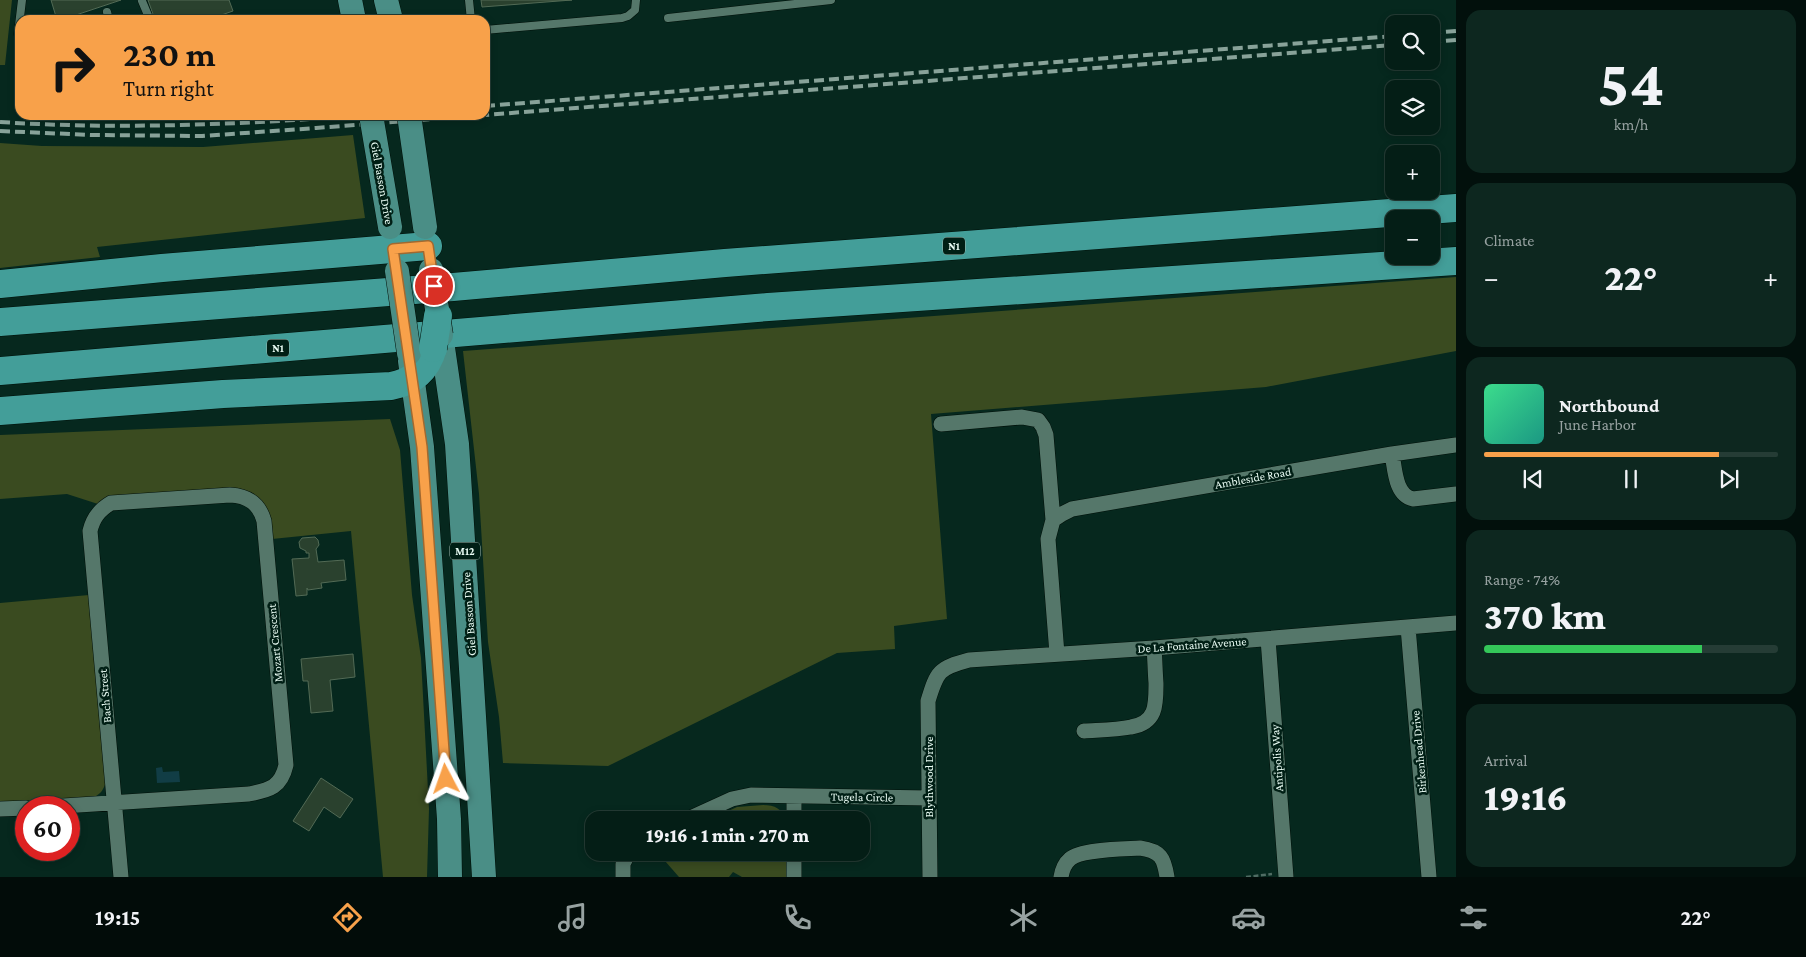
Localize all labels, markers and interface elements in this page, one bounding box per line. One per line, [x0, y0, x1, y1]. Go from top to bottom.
map controls [1385, 15, 1440, 265]
button: search [1385, 15, 1440, 70]
icon: right [40, 35, 105, 100]
text: 230 m [123, 35, 216, 74]
text: 54 [1598, 47, 1664, 119]
text: Turn right [123, 76, 214, 101]
button: layers [1385, 80, 1440, 135]
text: km/h [1614, 116, 1648, 133]
street label: Giel Basson Drive [368, 141, 396, 225]
button: + [1385, 145, 1440, 200]
button: − [1385, 210, 1440, 265]
text: Climate [1484, 232, 1534, 249]
road number: N1 [943, 238, 965, 255]
text: 22° [1604, 256, 1658, 298]
text: − [1484, 262, 1499, 293]
text: + [1763, 262, 1778, 293]
pin [413, 265, 455, 307]
icon: arrive [420, 272, 448, 300]
road number: N1 [267, 339, 289, 356]
text: Northbound [1559, 395, 1659, 416]
text: June Harbor [1559, 416, 1636, 433]
street label: Ambleside Road [1214, 464, 1293, 492]
icon: previous [1519, 465, 1547, 493]
icon: pause [1617, 465, 1645, 493]
icon: next [1715, 465, 1743, 493]
road number: M12 [450, 542, 480, 560]
text: Range · 74% [1484, 571, 1560, 588]
street label: Giel Basson Drive [459, 572, 479, 656]
text: 370 km [1484, 595, 1606, 637]
street label: Mozart Crescent [265, 602, 285, 683]
street label: De La Fontaine Avenue [1137, 634, 1247, 656]
street label: Bach Street [96, 668, 114, 723]
street label: Birkenhead Drive [1408, 710, 1430, 794]
street label: Antipolis Way [1268, 723, 1286, 792]
street label: Blythwood Drive [922, 737, 936, 817]
position arrow [419, 752, 471, 804]
text: Arrival [1484, 752, 1528, 769]
text: 19:16 [1484, 776, 1568, 818]
street label: Tugela Circle [831, 789, 893, 805]
speed limit sign: 60 [15, 796, 80, 861]
text: 19:16 · 1 min · 270 m [646, 825, 809, 846]
icon: directions [330, 900, 365, 935]
icon: music [555, 900, 590, 935]
icon: phone [780, 900, 815, 935]
icon: climate [1006, 900, 1041, 935]
icon: car [1231, 900, 1266, 935]
icon: filters [1456, 900, 1491, 935]
text: 19:15 [95, 905, 140, 930]
text: 22° [1681, 905, 1711, 930]

